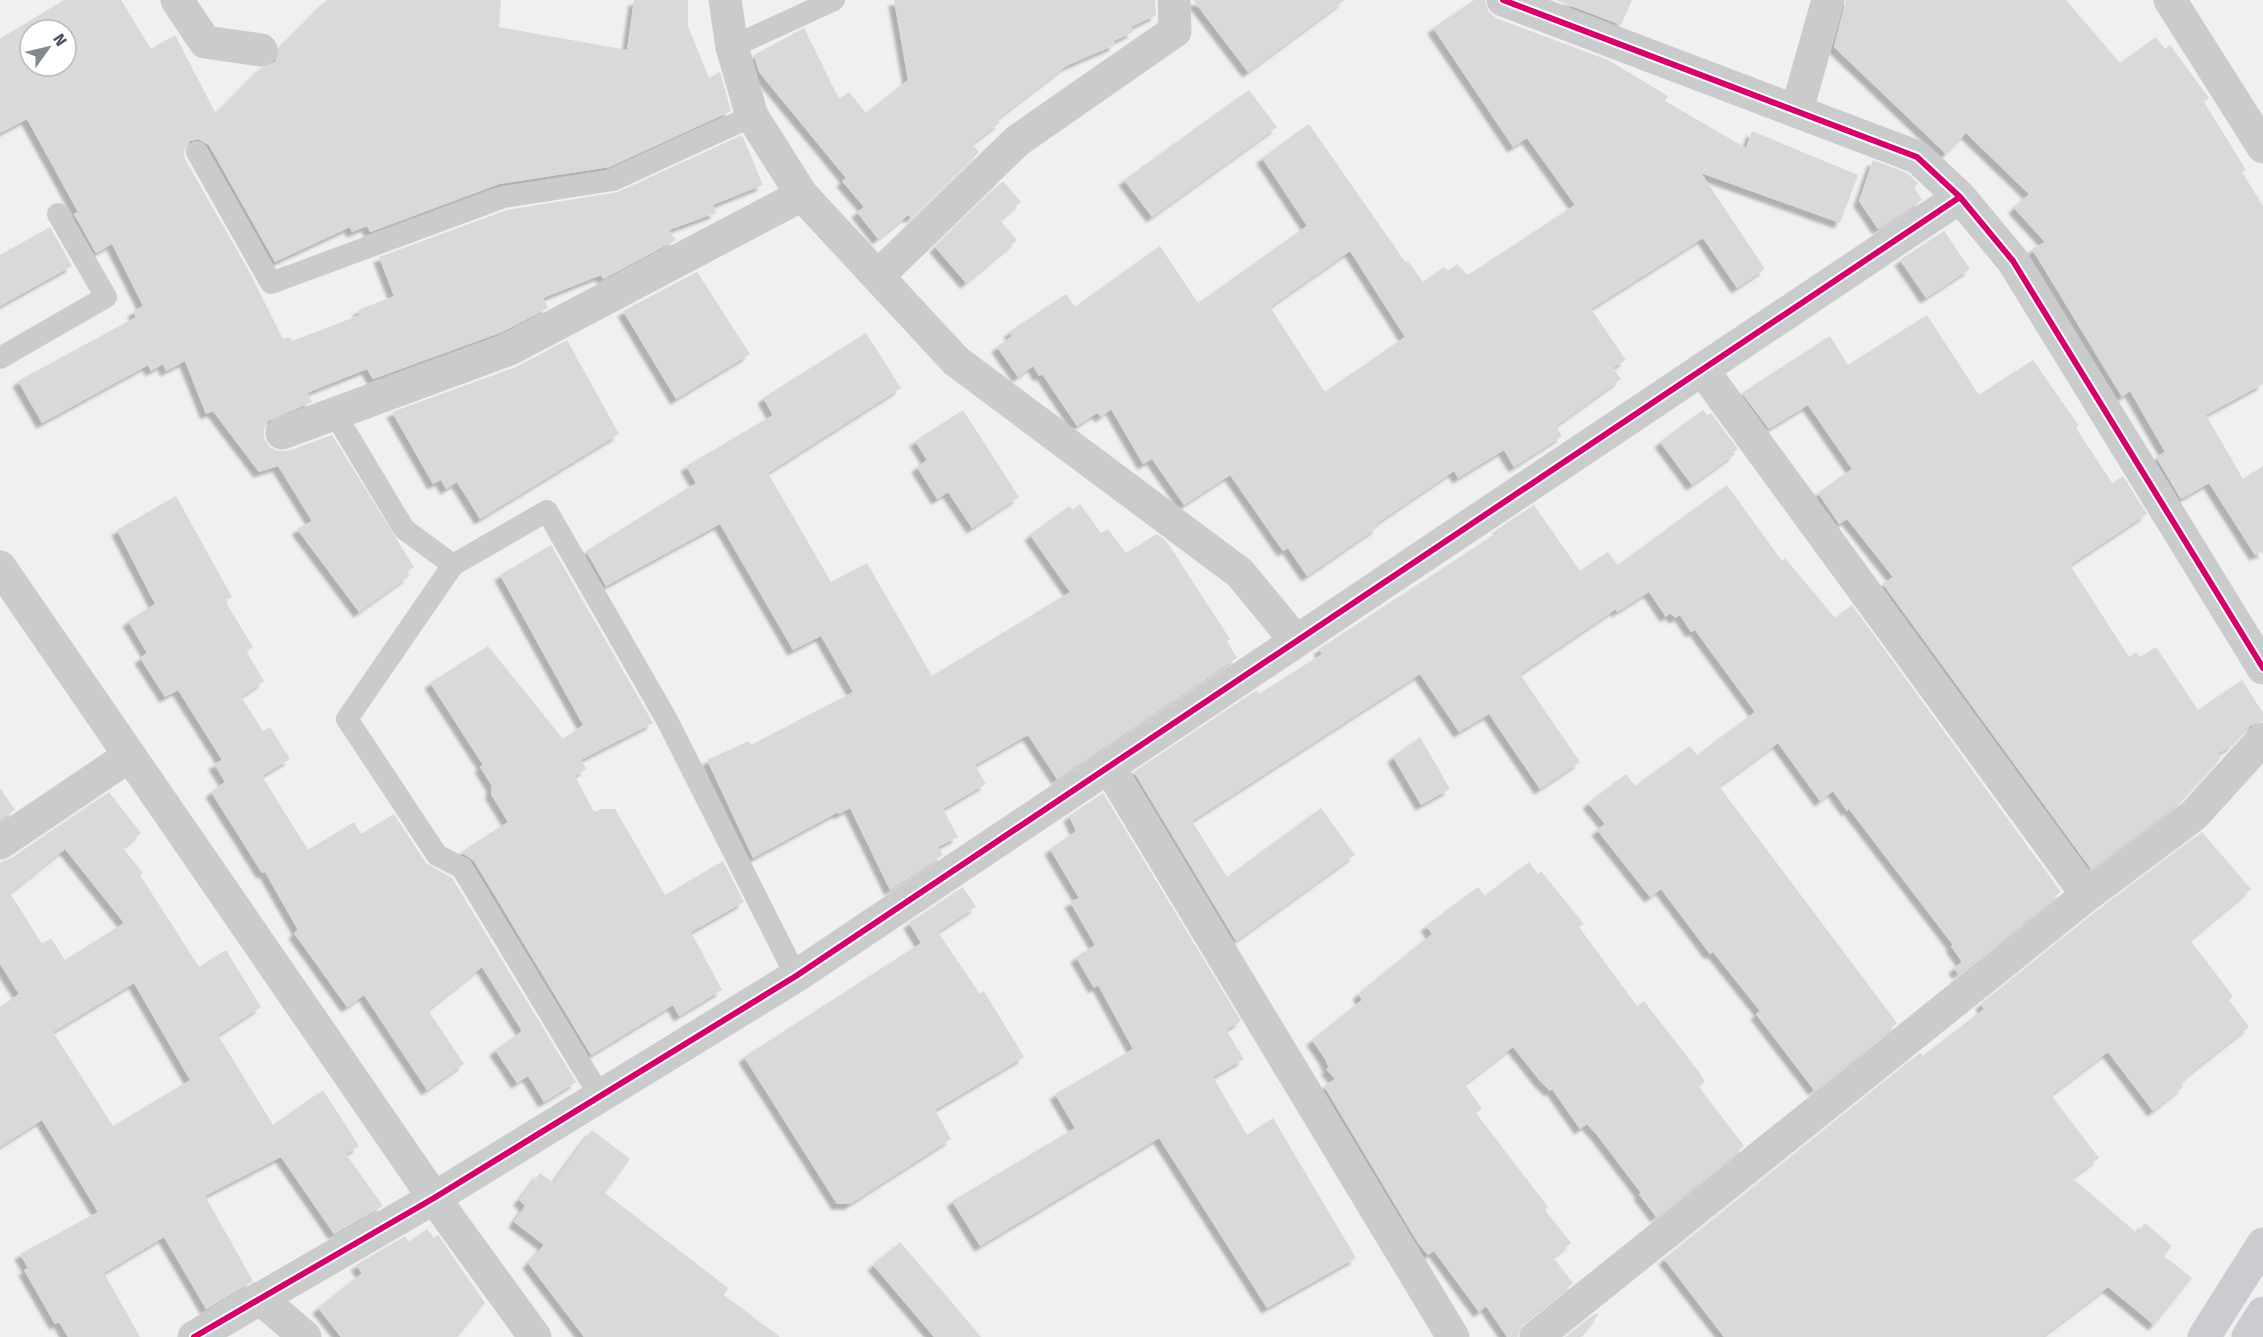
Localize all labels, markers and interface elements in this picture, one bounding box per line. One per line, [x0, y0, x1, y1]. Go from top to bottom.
north arrow [18, 18, 78, 78]
text: N [49, 30, 71, 50]

